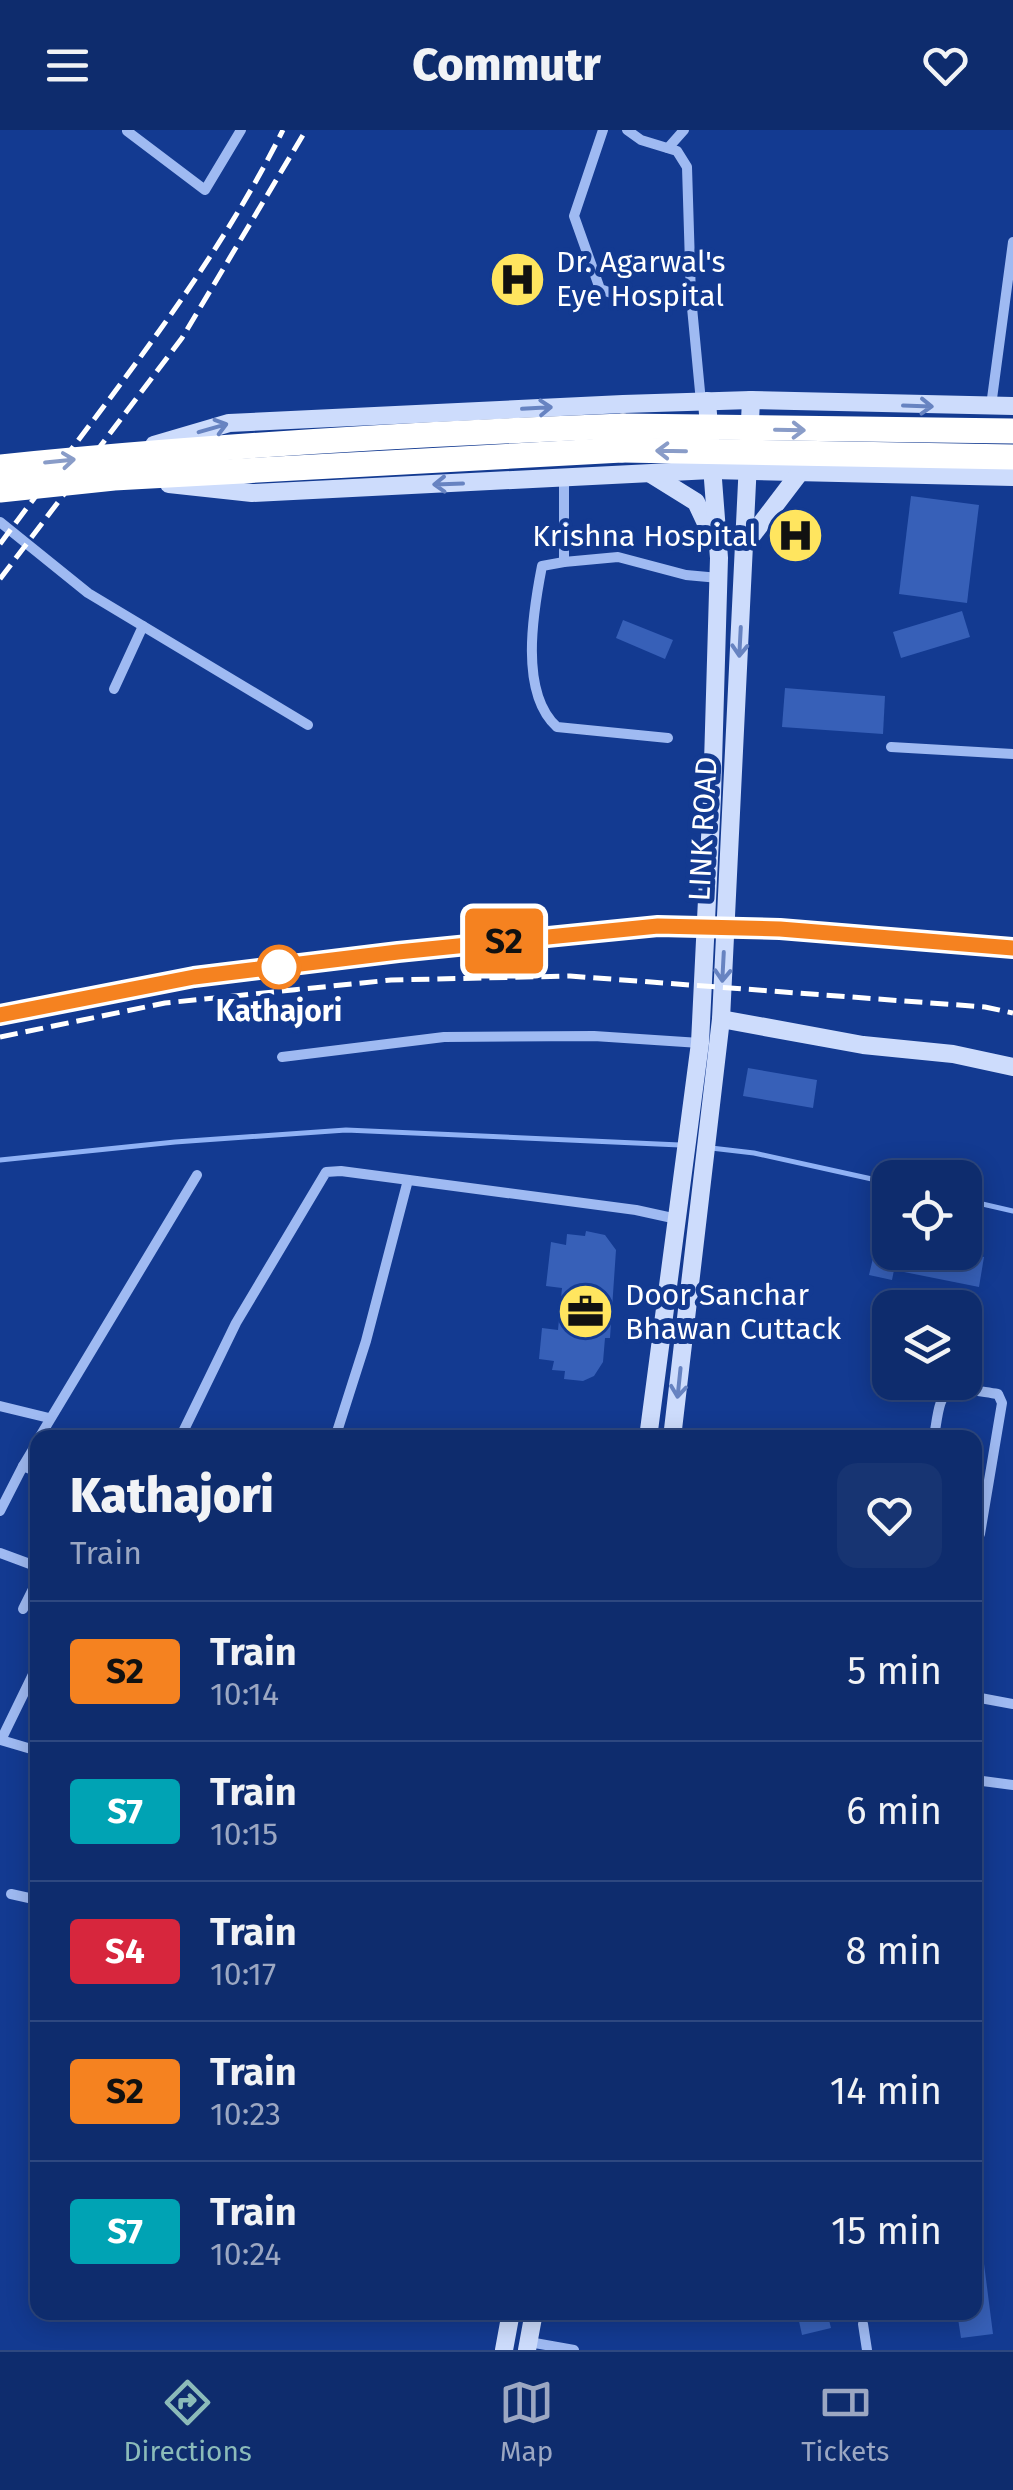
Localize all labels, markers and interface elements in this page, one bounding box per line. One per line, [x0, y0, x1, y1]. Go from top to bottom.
icon: menu [40, 38, 95, 93]
text: Commutr [412, 38, 601, 92]
icon: heart [918, 38, 973, 93]
place label: Dr. Agarwal's Eye Hospital [556, 244, 726, 314]
hospital icon: Dr. Agarwal's Eye Hospital [487, 249, 547, 309]
one-way arrow [902, 396, 934, 415]
one-way arrow [521, 398, 553, 417]
one-way arrow [197, 418, 228, 436]
one-way arrow [774, 420, 806, 439]
one-way arrow [655, 441, 687, 460]
one-way arrow [43, 451, 75, 470]
one-way arrow [432, 474, 464, 493]
hospital icon: Krishna Hospital [766, 506, 826, 566]
place label: Krishna Hospital [532, 518, 757, 554]
one-way arrow [730, 626, 749, 658]
street label: LINK ROAD [681, 756, 725, 902]
line badge: S2 [459, 908, 549, 974]
text: S2 [485, 920, 523, 962]
marker: Kathajori [258, 946, 300, 988]
one-way arrow [714, 950, 733, 982]
place label: Kathajori [216, 993, 342, 1029]
map controls [872, 1160, 982, 1400]
button: locate [872, 1160, 982, 1270]
place label: Door Sanchar Bhawan Cuttack [625, 1277, 842, 1347]
office icon: Door Sanchar Bhawan Cuttack [556, 1282, 616, 1342]
button: layers [872, 1290, 982, 1400]
one-way arrow [669, 1366, 688, 1398]
button: heart [837, 1463, 942, 1568]
text: Kathajori [70, 1467, 274, 1525]
text: Train [70, 1534, 142, 1572]
text: Train [210, 1629, 297, 1675]
text: 5 min [847, 1648, 942, 1694]
text: S2 [106, 1650, 144, 1692]
text: 10:14 [210, 1675, 279, 1713]
text: Train [210, 1769, 297, 1815]
text: 6 min [846, 1788, 942, 1834]
text: S7 [107, 1790, 143, 1832]
text: 10:15 [210, 1815, 278, 1853]
text: Train [210, 1909, 297, 1955]
text: 8 min [845, 1928, 942, 1974]
text: S4 [105, 1930, 145, 1972]
text: 10:17 [210, 1955, 276, 1993]
text: Train [210, 2049, 297, 2095]
text: 14 min [830, 2068, 942, 2114]
text: S2 [106, 2070, 144, 2112]
text: 10:23 [210, 2095, 281, 2133]
text: Train [210, 2189, 297, 2235]
text: 15 min [831, 2208, 942, 2254]
text: S7 [107, 2210, 143, 2252]
text: 10:24 [210, 2235, 281, 2273]
tab: Directions [124, 2375, 252, 2468]
tab: Map [499, 2375, 554, 2468]
tab: Tickets [801, 2375, 889, 2468]

